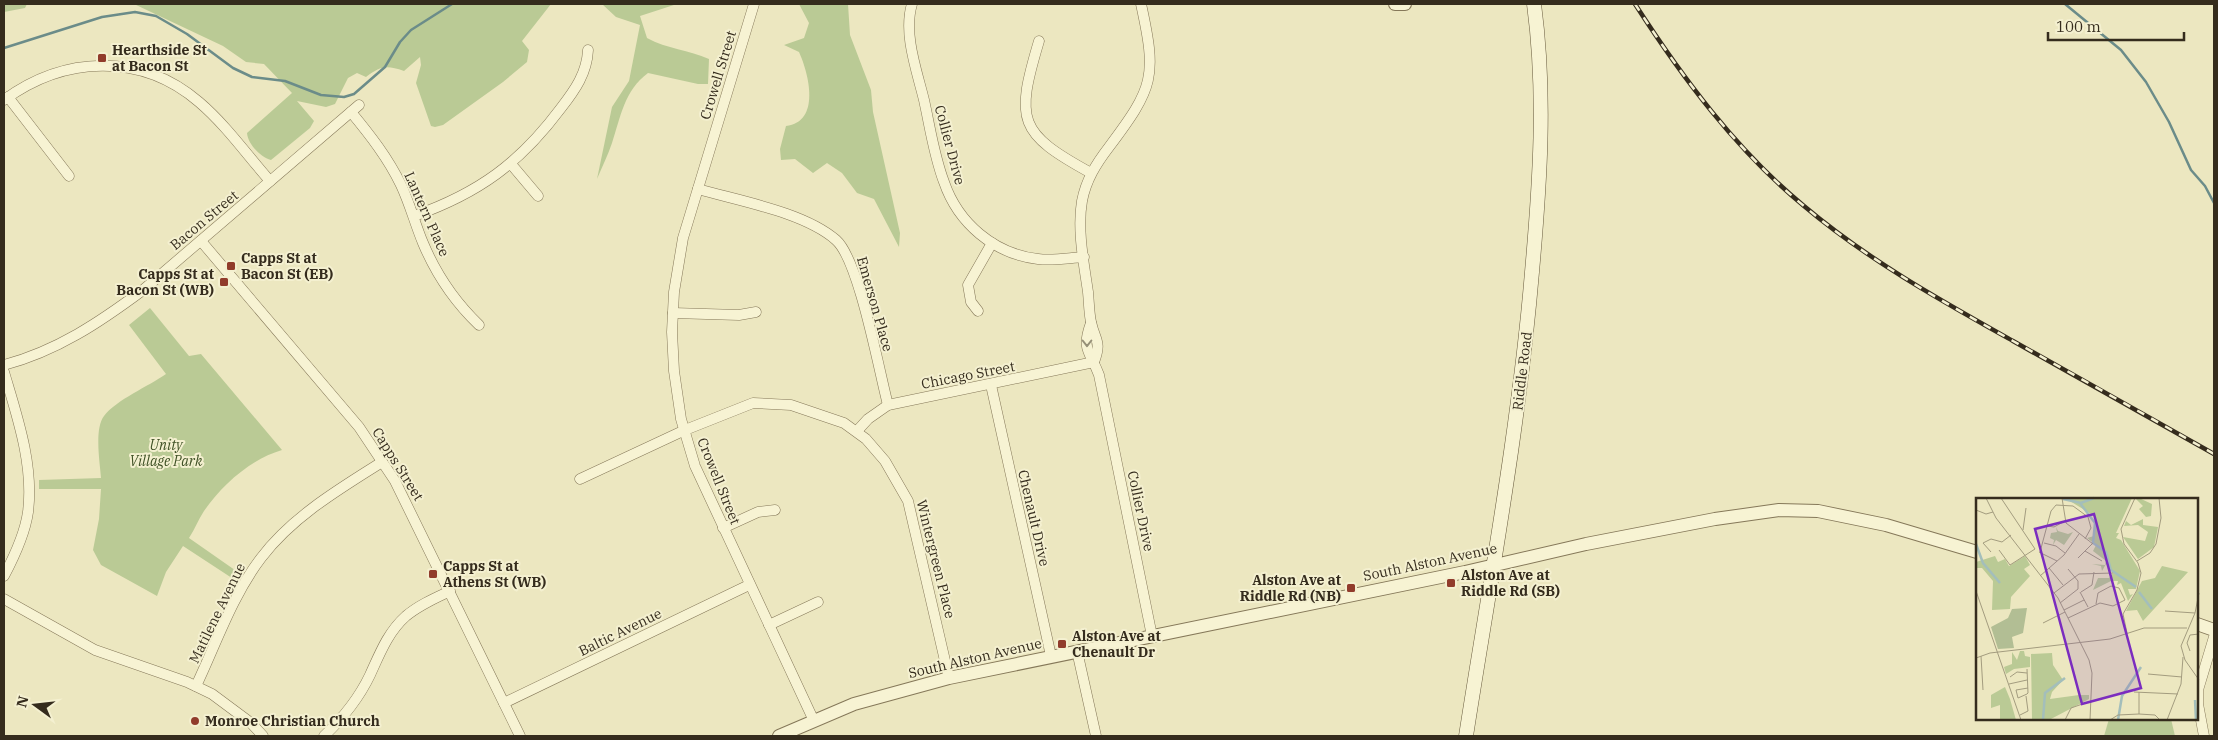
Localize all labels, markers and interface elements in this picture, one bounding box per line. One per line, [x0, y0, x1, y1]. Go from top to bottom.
scale bar [2048, 10, 2184, 42]
text: 100 m [2056, 17, 2101, 36]
street label: Crowell Street [696, 28, 740, 122]
place label: Hearthside St at Bacon St [112, 41, 207, 75]
marker: Hearthside St at Bacon St [96, 52, 108, 64]
street label: Collier Drive [931, 103, 969, 187]
street label: Lantern Place [400, 169, 454, 259]
street label: Bacon Street [166, 186, 242, 254]
place label: Capps St at Bacon St (EB) [241, 249, 333, 283]
street label: Emerson Place [853, 254, 897, 354]
marker: Capps St at Bacon St (EB) [225, 260, 237, 272]
place label: Capps St at Bacon St (WB) [116, 265, 214, 299]
marker: Capps St at Bacon St (WB) [218, 276, 230, 288]
street label: Riddle Road [1508, 330, 1536, 411]
one-way arrow [1082, 340, 1092, 348]
street label: Chicago Street [920, 357, 1016, 393]
street label: Capps Street [368, 424, 428, 504]
street label: Crowell Street [693, 435, 745, 527]
park label: Unity Village Park [130, 436, 203, 470]
street label: Chenault Drive [1014, 468, 1054, 568]
street label: Collier Drive [1124, 469, 1158, 553]
street label: Wintergreen Place [913, 498, 959, 620]
inset map [1976, 498, 2198, 720]
street label: South Alston Avenue [1361, 539, 1499, 585]
place label: Capps St at Athens St (WB) [443, 557, 546, 591]
street label: Matilene Avenue [185, 560, 249, 666]
place label: Alston Ave at Riddle Rd (SB) [1461, 566, 1560, 600]
marker: Capps St at Athens St (WB) [427, 568, 439, 580]
place label: Alston Ave at Riddle Rd (NB) [1240, 571, 1341, 605]
marker: Alston Ave at Riddle Rd (SB) [1445, 577, 1457, 589]
marker: Alston Ave at Riddle Rd (NB) [1345, 582, 1357, 594]
street label: Baltic Avenue [575, 604, 665, 660]
place label: Alston Ave at Chenault Dr [1072, 627, 1161, 661]
street label: South Alston Avenue [907, 634, 1043, 682]
marker: Alston Ave at Chenault Dr [1056, 638, 1068, 650]
north arrow [10, 680, 60, 730]
text: N [12, 694, 33, 709]
place label: Monroe Christian Church [205, 712, 380, 730]
marker: Monroe Christian Church [189, 715, 201, 727]

